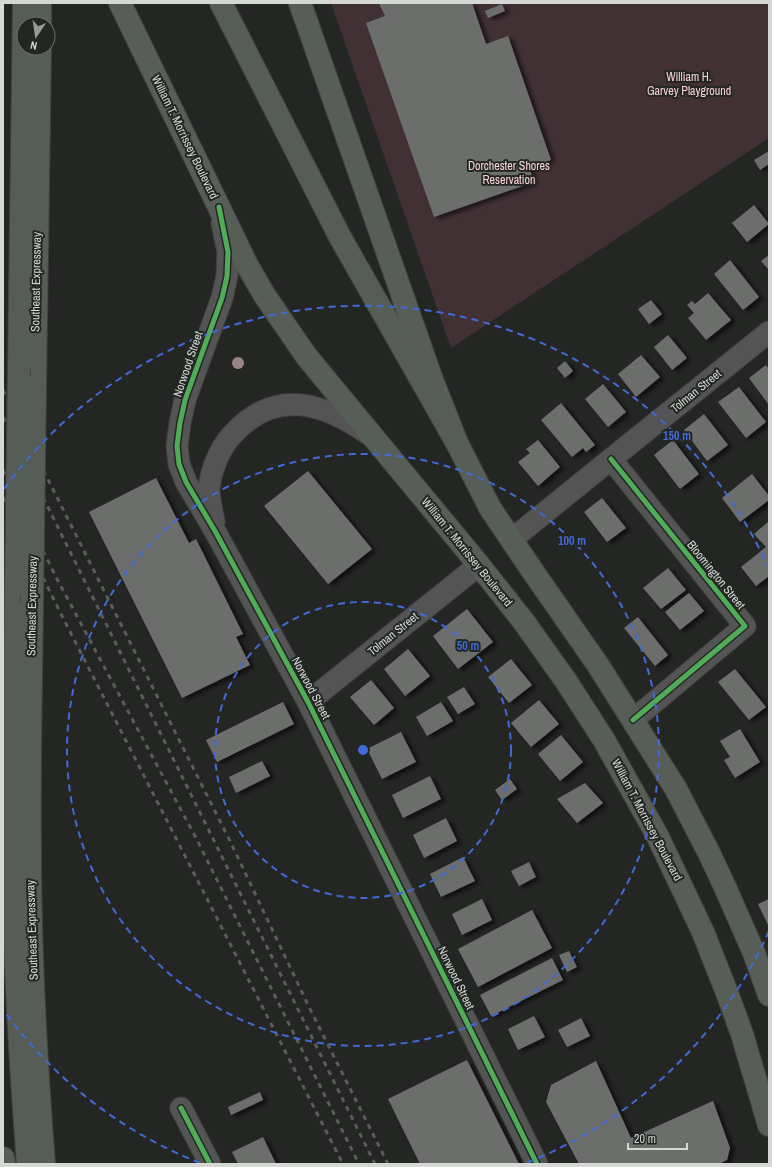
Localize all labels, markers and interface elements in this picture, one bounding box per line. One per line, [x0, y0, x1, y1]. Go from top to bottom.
north arrow [16, 16, 56, 56]
text: N [29, 38, 38, 53]
park label: William H. Garvey Playground [647, 69, 731, 99]
street label: William T. Morrissey Boulevard [148, 72, 222, 202]
park label: Dorchester Shores Reservation [468, 158, 550, 188]
street label: Southeast Expressway [27, 232, 45, 332]
street label: Norwood Street [169, 329, 207, 399]
street label: Tolman Street [667, 366, 725, 416]
text: 150 m [663, 428, 691, 444]
street label: William T. Morrissey Boulevard [418, 494, 516, 610]
text: 100 m [558, 533, 586, 549]
street label: Bloomington Street [683, 537, 749, 613]
street label: Southeast Expressway [23, 556, 41, 656]
street label: Tolman Street [364, 609, 422, 659]
text: 50 m [457, 638, 479, 654]
street label: Norwood Street [288, 654, 334, 722]
centre of rings [356, 743, 370, 757]
street label: William T. Morrissey Boulevard [608, 756, 686, 884]
street label: Southeast Expressway [22, 880, 42, 980]
street label: Norwood Street [434, 944, 478, 1012]
scale bar [628, 1125, 687, 1151]
text: 20 m [634, 1131, 656, 1147]

